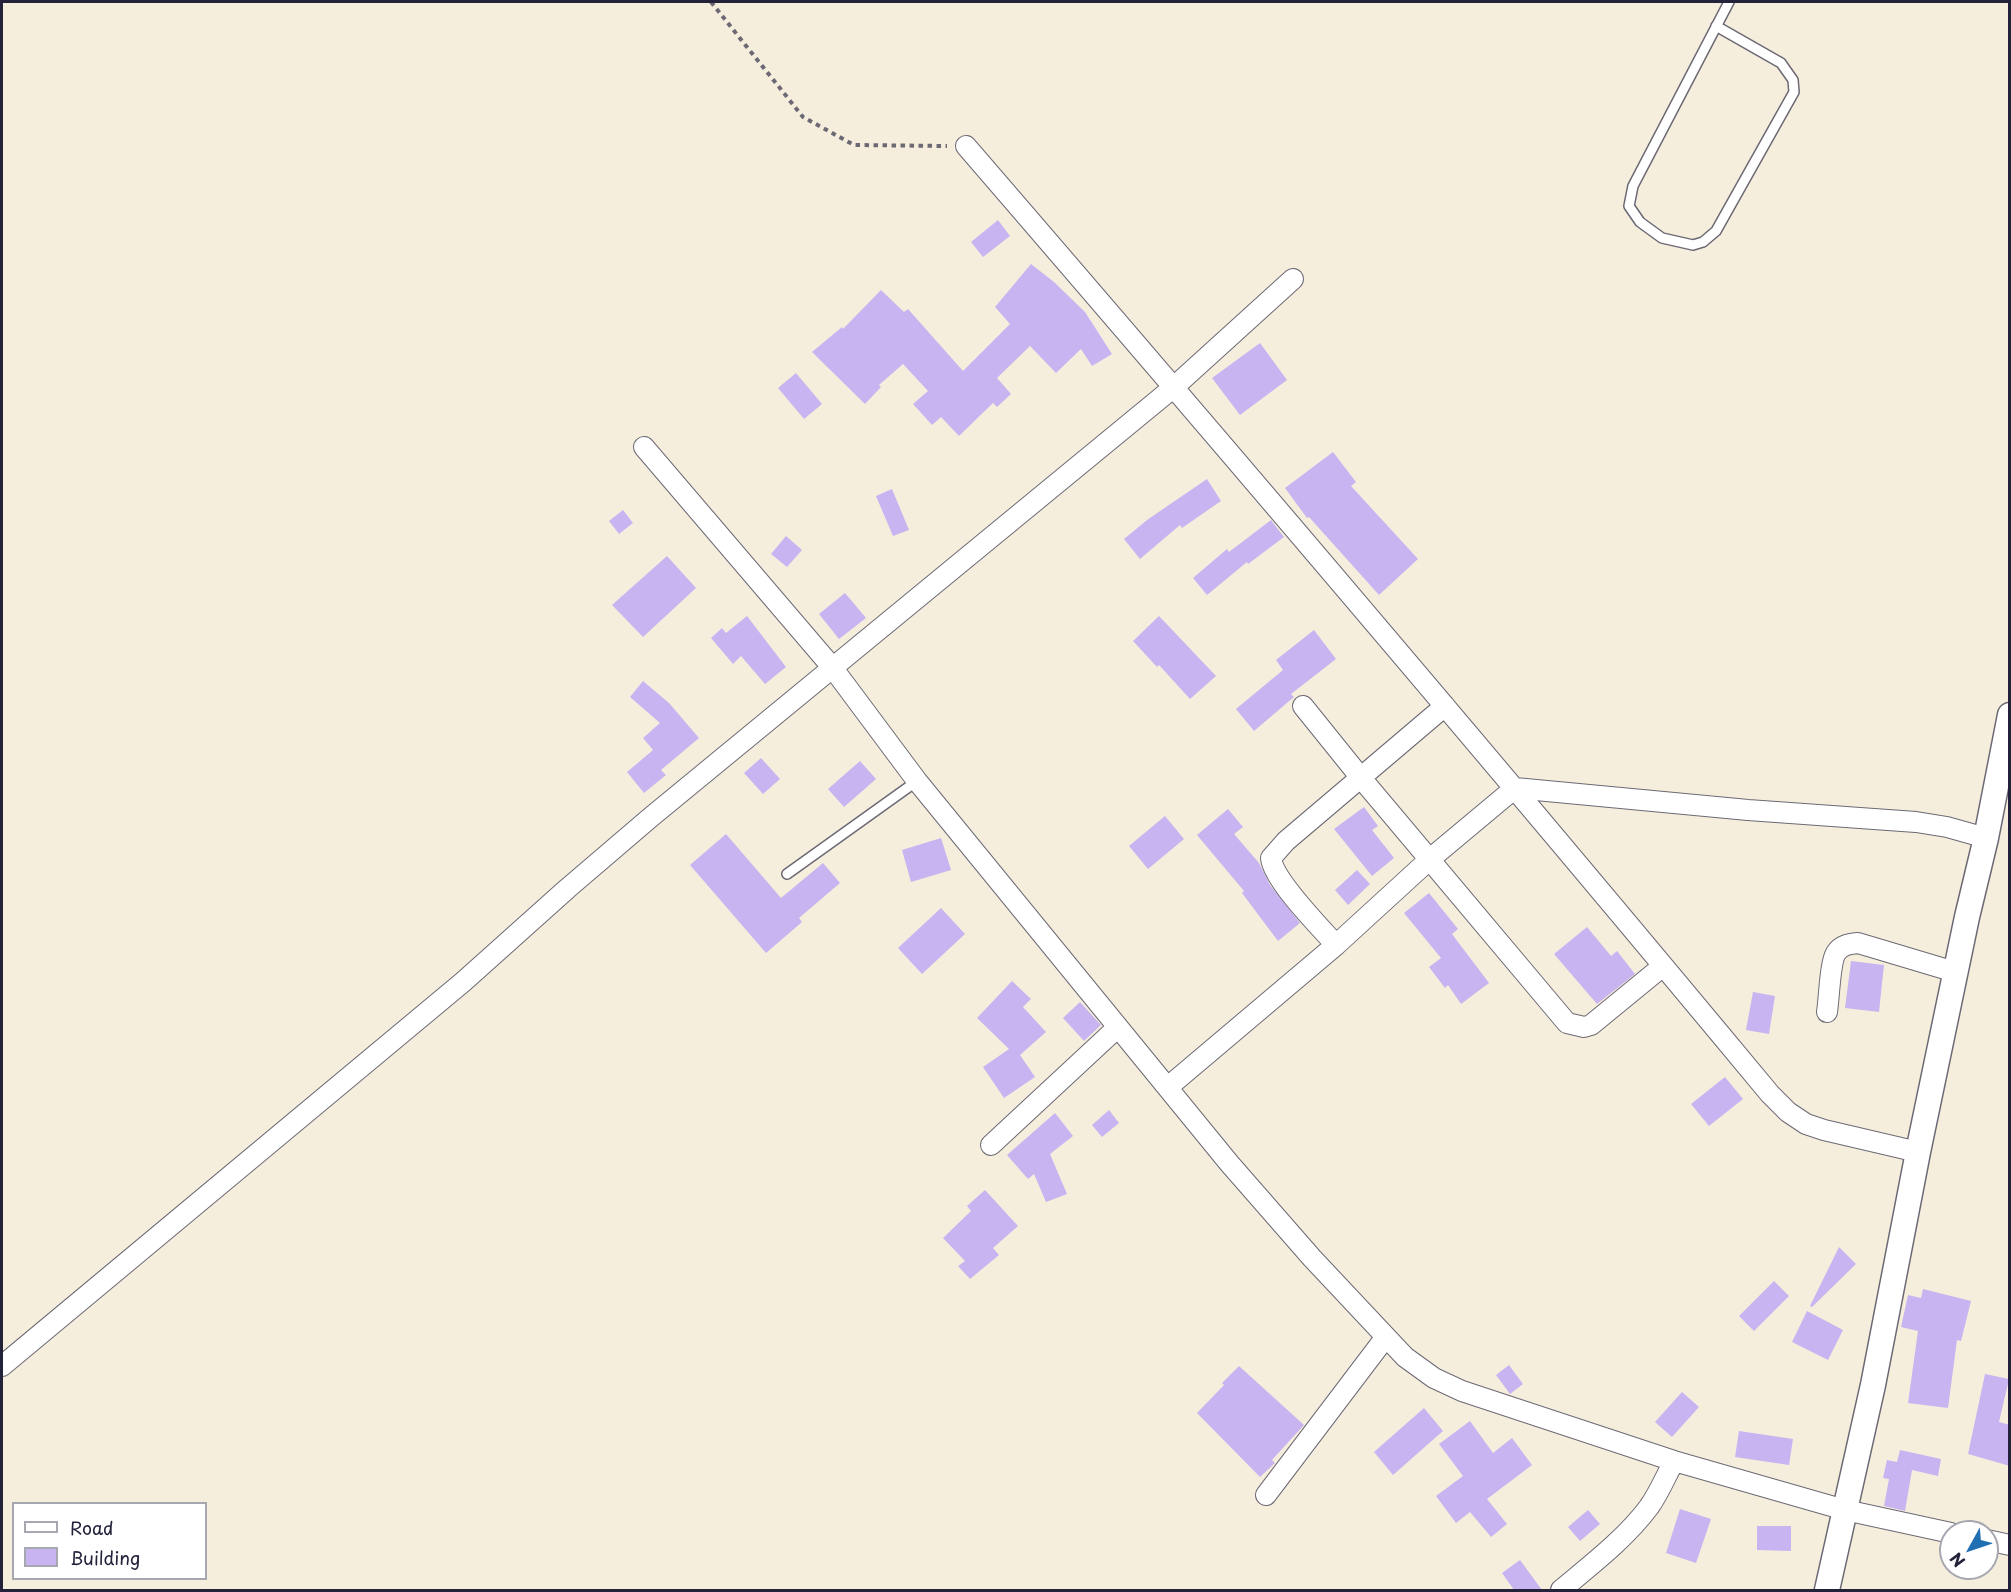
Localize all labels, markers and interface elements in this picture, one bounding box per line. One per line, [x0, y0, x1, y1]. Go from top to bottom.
legend [12, 1502, 207, 1580]
text: Road [70, 1514, 114, 1541]
north arrow [1939, 1520, 1999, 1580]
text: Building [70, 1544, 140, 1571]
text: N [1943, 1548, 1970, 1573]

